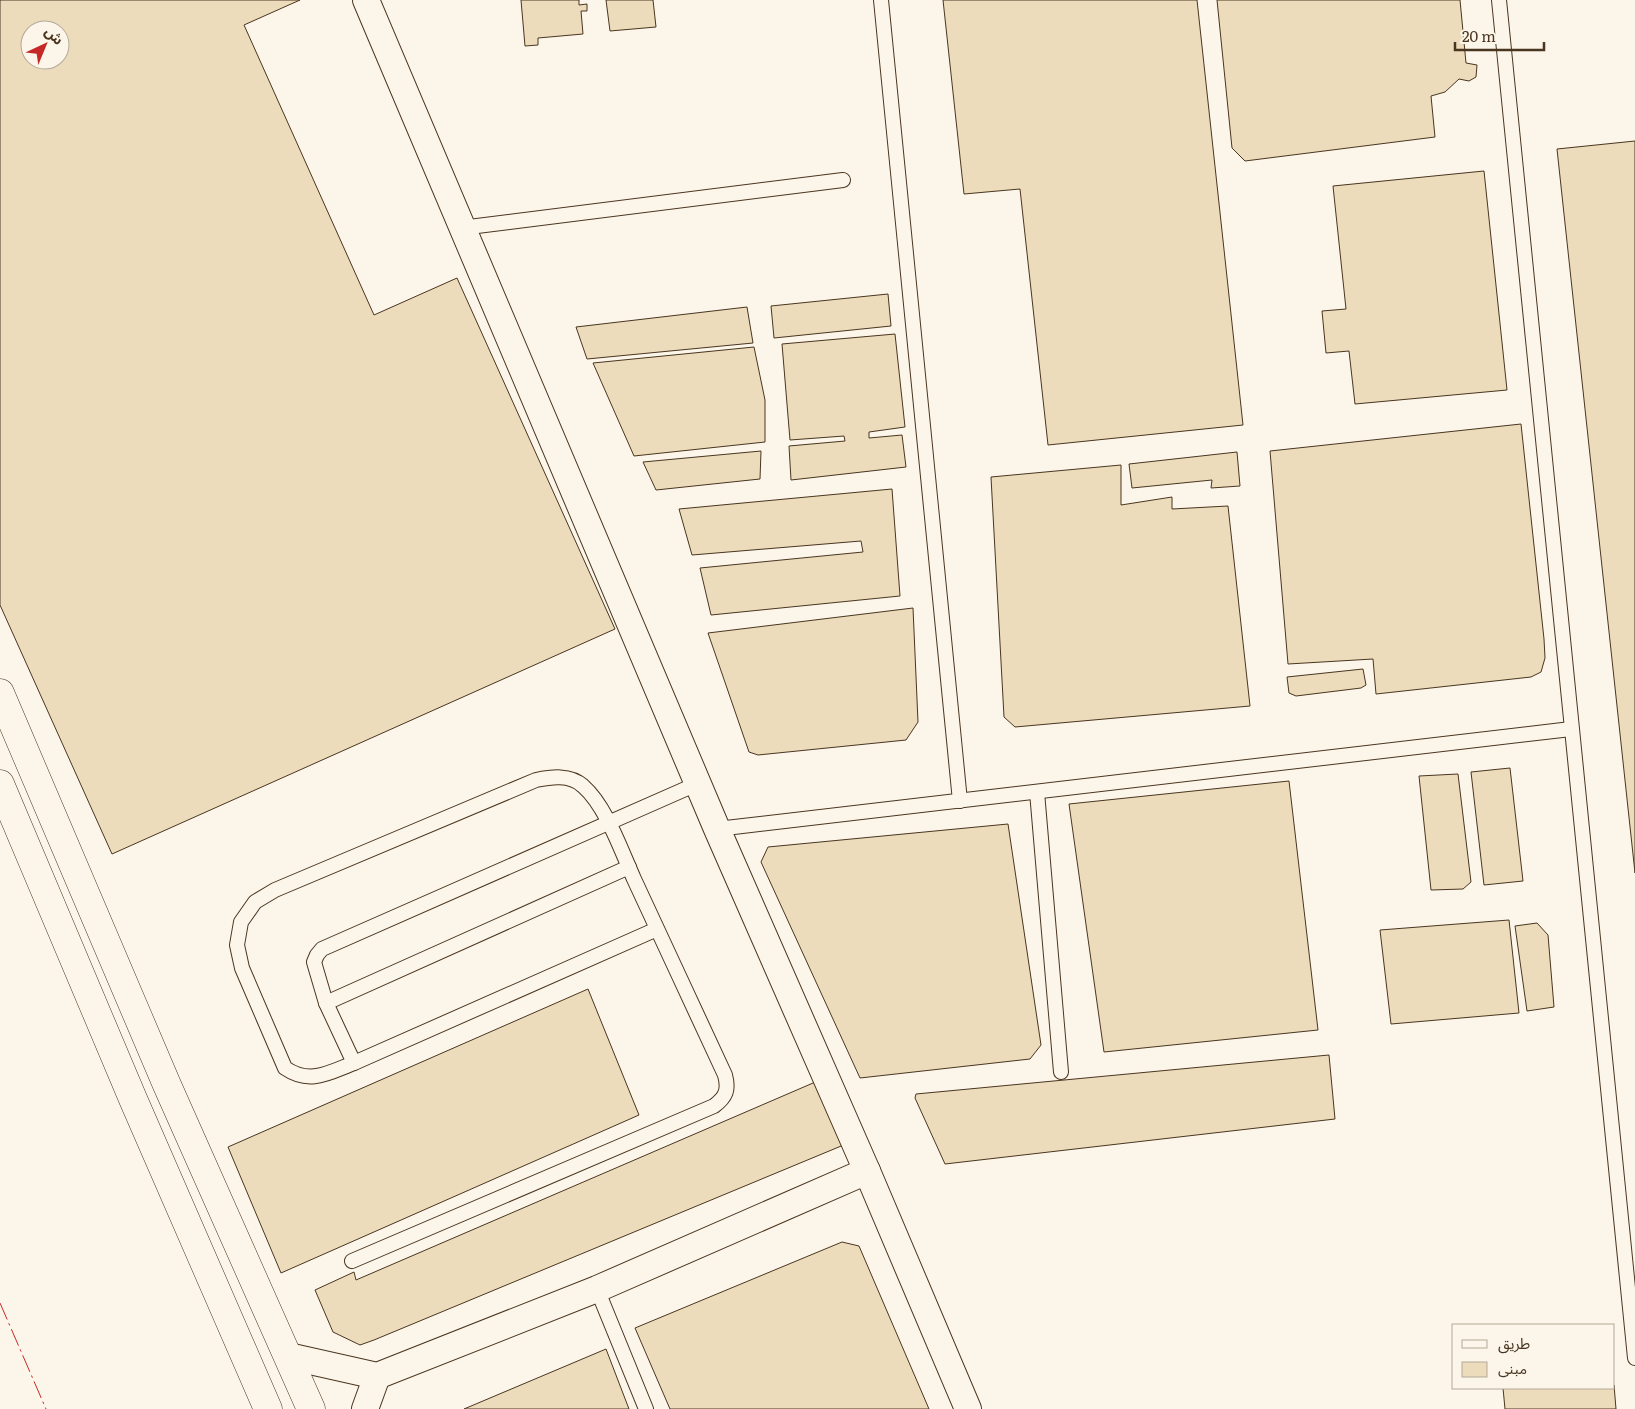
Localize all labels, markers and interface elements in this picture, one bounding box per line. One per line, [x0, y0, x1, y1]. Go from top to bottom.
north arrow [20, 20, 70, 70]
scale bar [1455, 20, 1544, 52]
text: ش [41, 21, 69, 49]
text: 20 m [1462, 24, 1496, 47]
legend [1452, 1324, 1615, 1389]
text: طريق [1498, 1331, 1530, 1354]
text: مبنى [1498, 1356, 1527, 1379]

